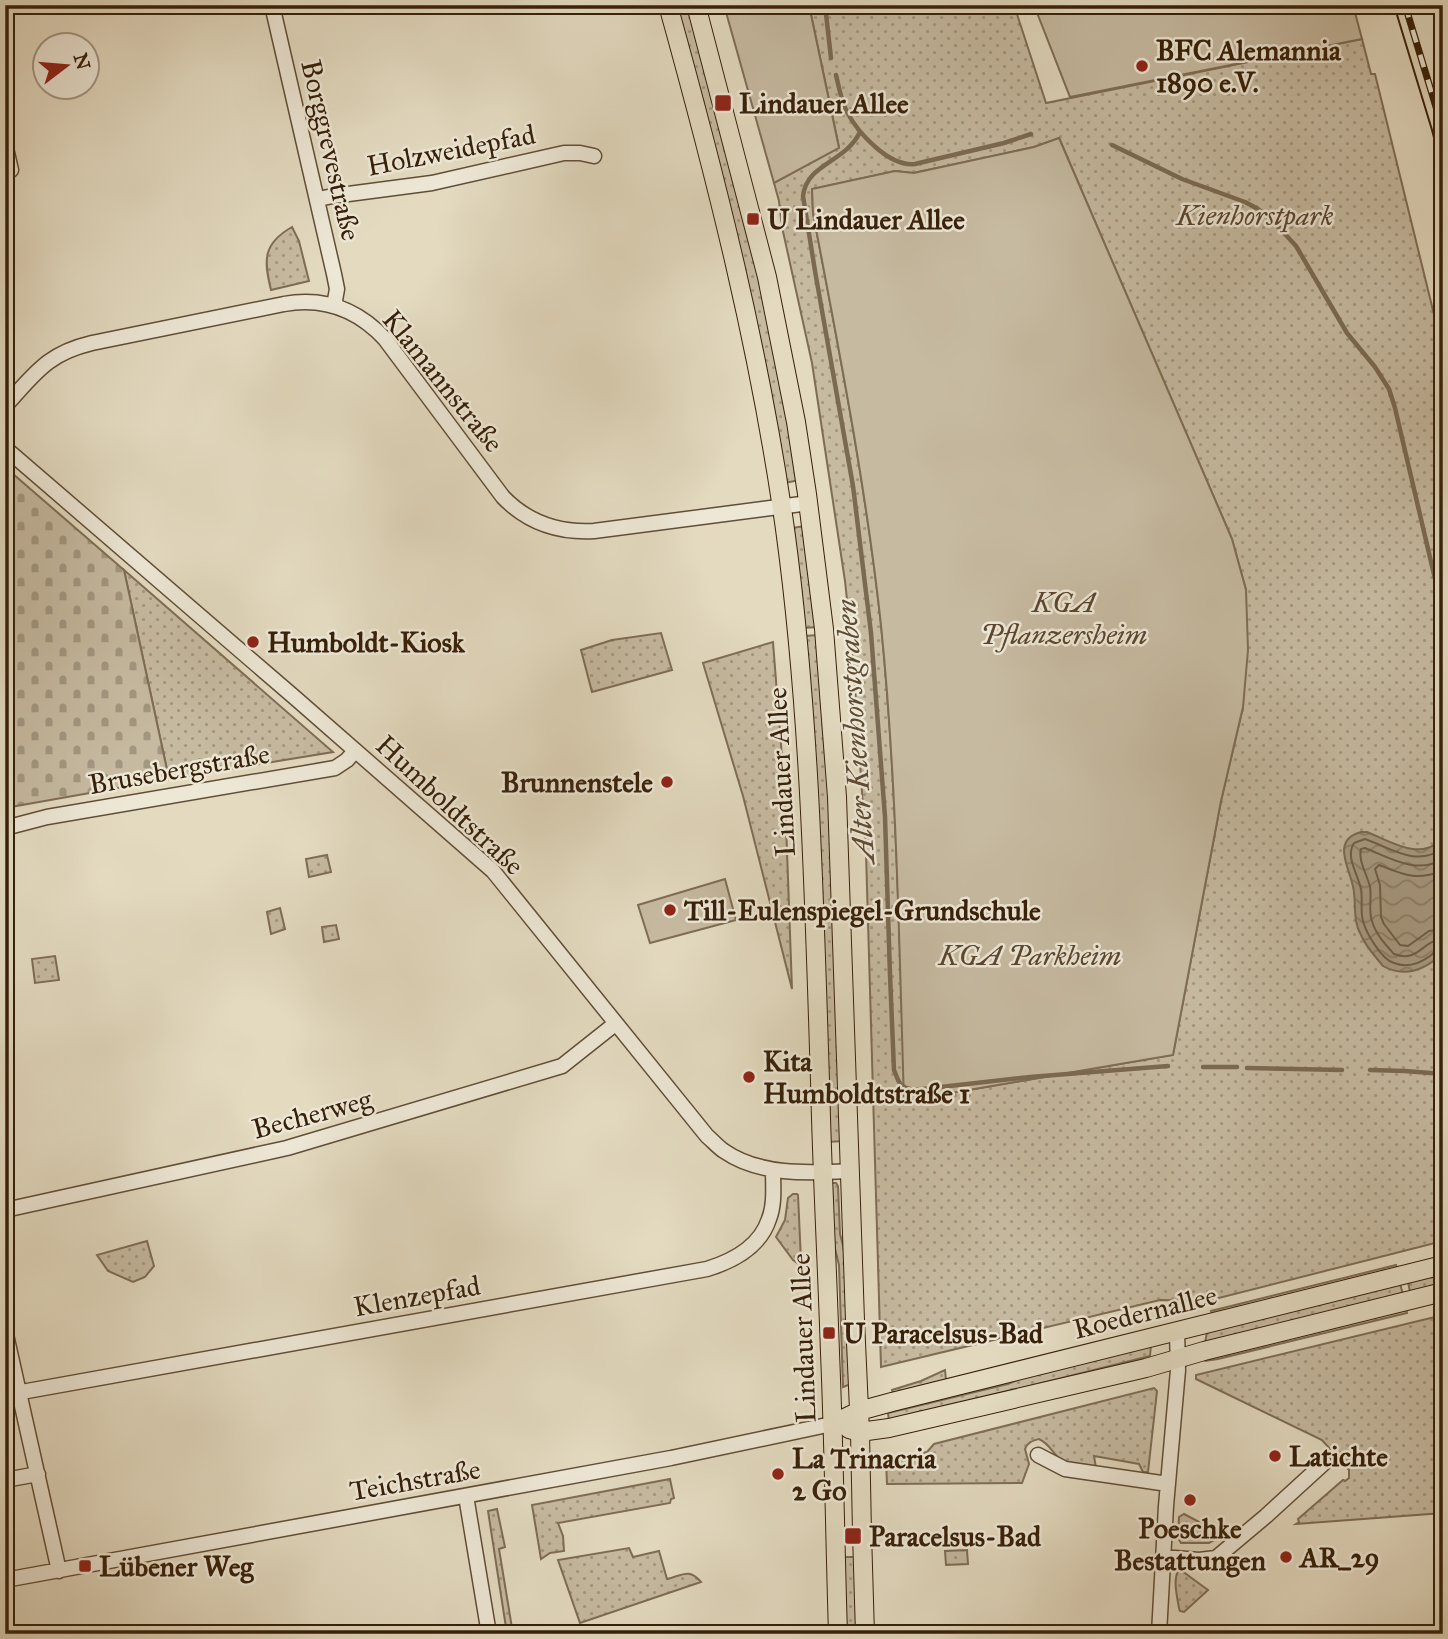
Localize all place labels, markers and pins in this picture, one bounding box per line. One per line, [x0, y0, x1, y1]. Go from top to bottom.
place label: BFC Alemannia 1890 e.V. [1156, 33, 1342, 100]
marker: BFC Alemannia 1890 e.V. [1134, 58, 1150, 74]
place label: Lindauer Allee [739, 86, 909, 121]
marker: Lindauer Allee [713, 93, 733, 113]
place label: U Lindauer Allee [767, 202, 965, 237]
marker: U Lindauer Allee [745, 211, 761, 227]
place label: Humboldt-Kiosk [267, 625, 466, 660]
marker: Humboldt-Kiosk [245, 634, 261, 650]
place label: Brunnenstele [501, 765, 653, 800]
marker: Brunnenstele [659, 774, 675, 790]
place label: Till-Eulenspiegel-Grundschule [684, 893, 1041, 928]
marker: Till-Eulenspiegel-Grundschule [662, 902, 678, 918]
place label: Kita Humboldtstraße 1 [763, 1044, 970, 1111]
marker: Kita Humboldtstraße 1 [741, 1069, 757, 1085]
place label: U Paracelsus-Bad [843, 1316, 1044, 1351]
marker: U Paracelsus-Bad [821, 1325, 837, 1341]
place label: Latichte [1289, 1439, 1388, 1474]
place label: La Trinacria 2 Go [792, 1441, 937, 1508]
marker: Latichte [1267, 1448, 1283, 1464]
marker: La Trinacria 2 Go [770, 1466, 786, 1482]
marker: Poeschke Bestattungen [1182, 1492, 1198, 1508]
place label: Poeschke Bestattungen [1114, 1511, 1266, 1578]
place label: Paracelsus-Bad [869, 1519, 1042, 1554]
marker: Paracelsus-Bad [843, 1526, 863, 1546]
place label: AR_29 [1298, 1540, 1380, 1575]
place label: Lübener Weg [99, 1549, 254, 1584]
marker: AR_29 [1278, 1549, 1294, 1565]
marker: Lübener Weg [77, 1558, 93, 1574]

